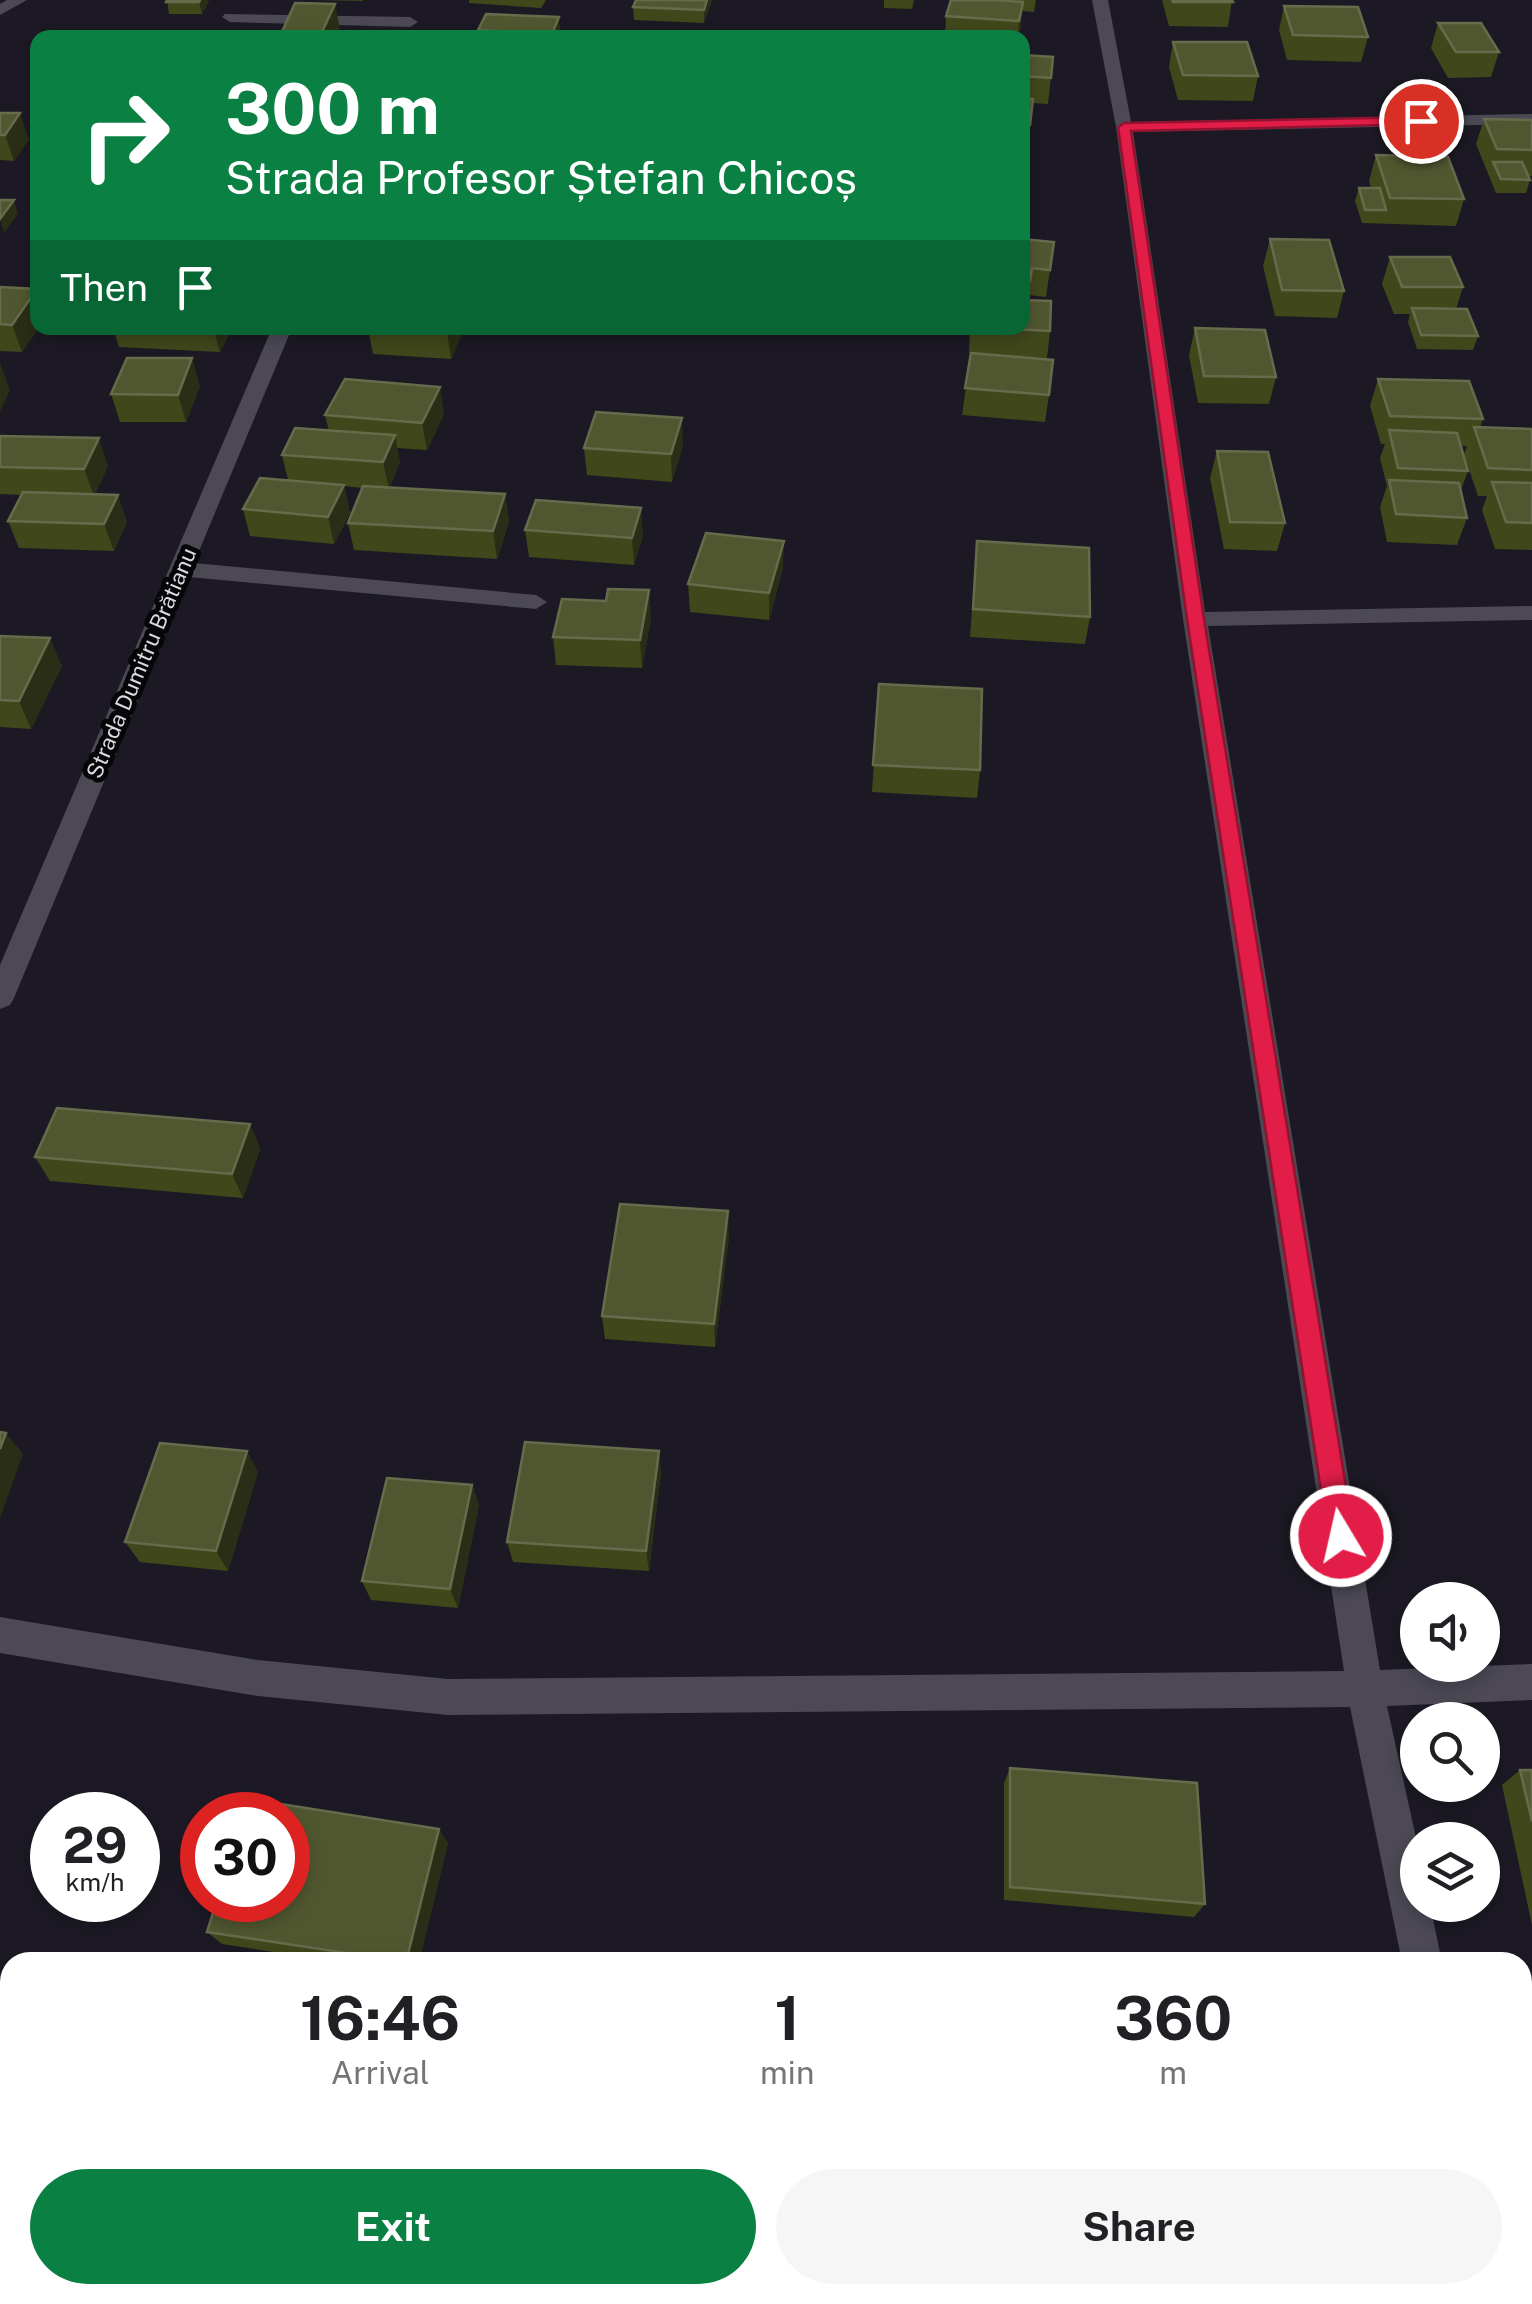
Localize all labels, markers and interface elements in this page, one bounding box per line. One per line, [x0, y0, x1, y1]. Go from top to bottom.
text: 300 m [225, 67, 440, 150]
icon: right [60, 70, 190, 200]
pin [1379, 79, 1464, 164]
icon: arrive [1394, 94, 1449, 149]
text: Strada Profesor Ștefan Chicoș [225, 151, 857, 204]
icon: arrive [168, 260, 223, 315]
text: Then [60, 265, 148, 310]
street label: Strada Dumitru Brătianu [81, 544, 201, 782]
position arrow [1289, 1484, 1393, 1588]
map controls [1400, 1582, 1500, 1922]
button: sound [1400, 1582, 1500, 1682]
button: search [1400, 1702, 1500, 1802]
speed limit sign: 30 [180, 1792, 310, 1922]
text: 29 [63, 1815, 127, 1874]
button: layers [1400, 1822, 1500, 1922]
text: km/h [66, 1867, 124, 1897]
text: 16:46 [300, 1983, 460, 2054]
text: 1 [774, 1983, 800, 2054]
text: 360 [1114, 1983, 1232, 2054]
text: Arrival [331, 2054, 429, 2091]
text: min [760, 2054, 814, 2091]
text: m [1159, 2054, 1187, 2091]
button: Exit [30, 2169, 756, 2284]
button: Share [776, 2169, 1502, 2284]

